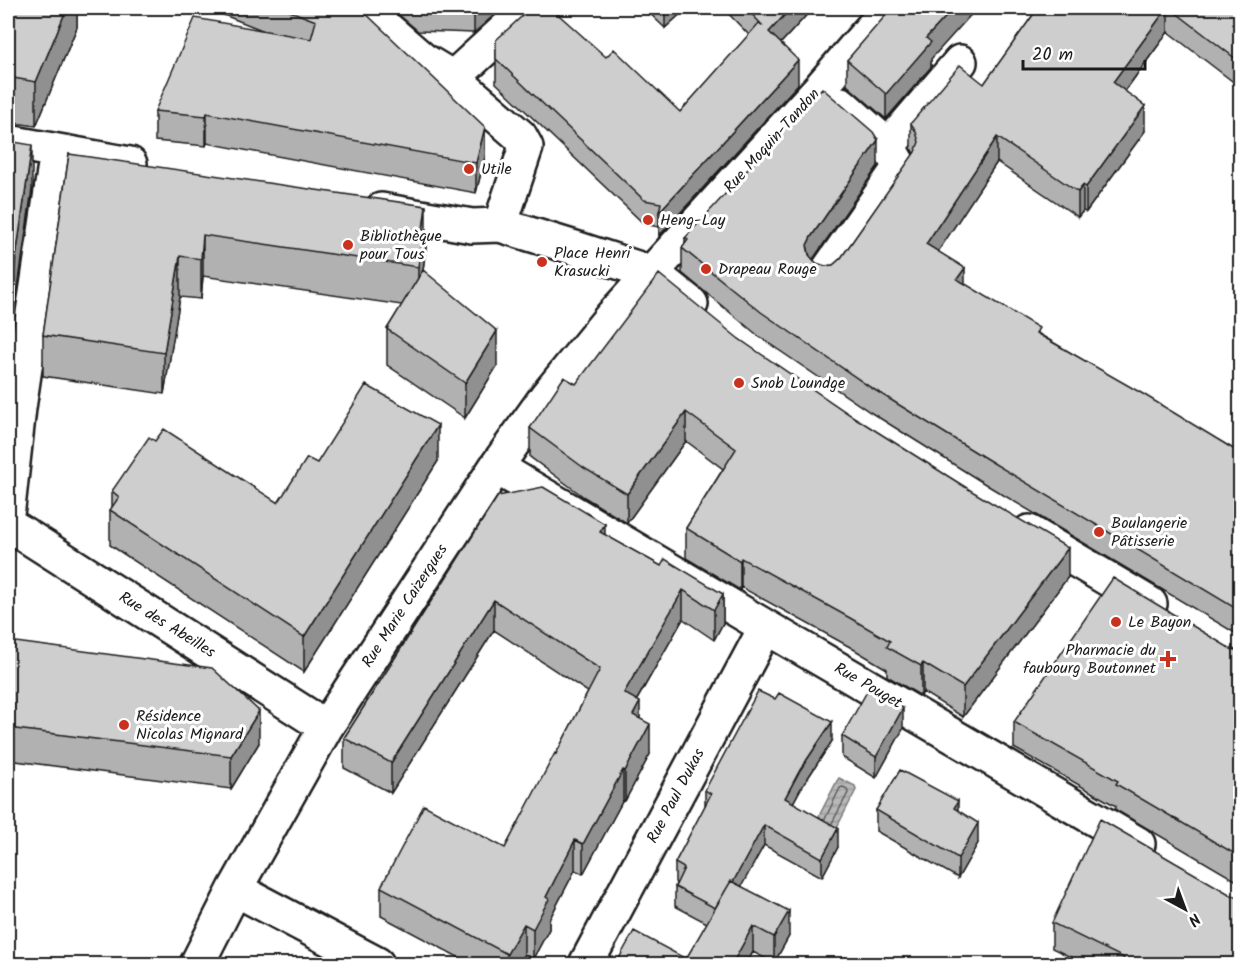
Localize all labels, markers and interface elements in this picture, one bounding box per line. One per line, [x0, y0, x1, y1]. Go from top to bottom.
scale bar [1023, 33, 1144, 71]
text: 20 m [1032, 41, 1073, 70]
street label: Rue Moquin-Tandon [718, 83, 826, 199]
place label: Utile [481, 157, 512, 182]
marker: Utile [462, 162, 476, 176]
place label: Heng-Lay [660, 208, 726, 233]
marker: Heng-Lay [641, 213, 655, 227]
place label: Bibliothèque pour Tous [359, 224, 442, 267]
marker: Bibliothèque pour Tous [341, 238, 355, 252]
place label: Place Henri Krasucki [554, 241, 632, 284]
marker: Place Henri Krasucki [535, 255, 549, 269]
place label: Drapeau Rouge [718, 257, 817, 282]
marker: Drapeau Rouge [699, 262, 713, 276]
place label: Snob Loundge [751, 371, 845, 396]
marker: Snob Loundge [732, 376, 746, 390]
place label: Boulangerie Pâtisserie [1111, 511, 1187, 554]
marker: Boulangerie Pâtisserie [1092, 525, 1106, 539]
street label: Rue Marie Caizergues [356, 539, 455, 673]
street label: Rue des Abeilles [114, 585, 220, 665]
place label: Le Bayon [1128, 610, 1191, 635]
marker: Le Bayon [1109, 615, 1123, 629]
place label: Pharmacie du faubourg Boutonnet [1023, 638, 1157, 681]
marker: Pharmacie du faubourg Boutonnet [1161, 652, 1175, 666]
street label: Rue Pouget [829, 656, 908, 716]
place label: Résidence Nicolas Mignard [136, 704, 244, 747]
marker: Résidence Nicolas Mignard [117, 718, 131, 732]
street label: Rue Paul Dukas [640, 744, 712, 848]
north arrow [1155, 879, 1215, 939]
text: N [1182, 906, 1206, 932]

